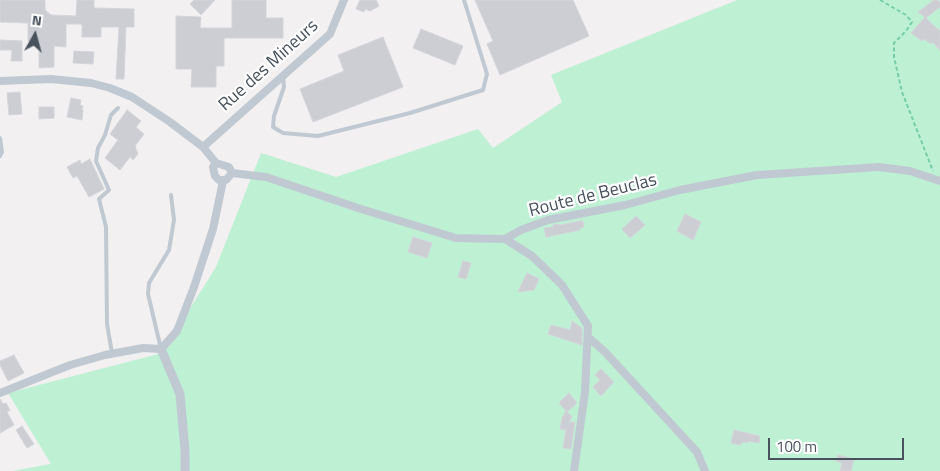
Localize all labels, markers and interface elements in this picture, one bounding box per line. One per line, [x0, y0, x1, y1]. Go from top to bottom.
text: N [31, 9, 43, 31]
north arrow [10, 10, 60, 60]
street label: Rue des Mineurs [215, 16, 323, 116]
street label: Route de Beuclas [527, 170, 659, 222]
scale bar [770, 428, 906, 460]
text: 100 m [776, 435, 817, 458]

